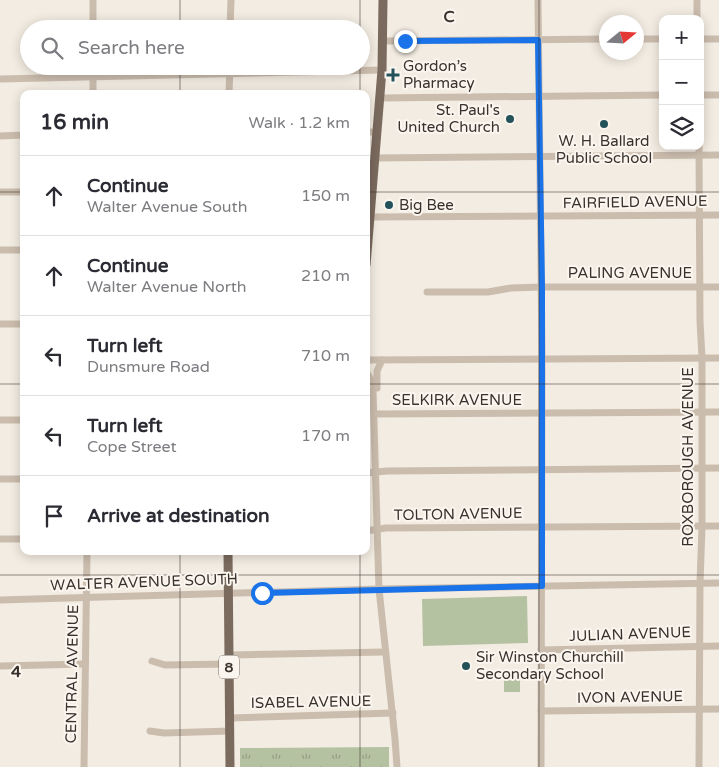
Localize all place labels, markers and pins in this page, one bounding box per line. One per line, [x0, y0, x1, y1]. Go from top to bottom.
place label: Gordon’s Pharmacy [403, 57, 475, 92]
marker: Gordon’s Pharmacy [387, 69, 399, 81]
place label: St. Paul's United Church [397, 101, 500, 136]
marker: St. Paul's United Church [504, 113, 516, 125]
marker: W. H. Ballard Public School [598, 118, 610, 130]
place label: W. H. Ballard Public School [556, 132, 652, 167]
place label: Big Bee [399, 196, 454, 214]
marker: Big Bee [383, 199, 395, 211]
place label: Sir Winston Churchill Secondary School [476, 648, 624, 683]
marker: Sir Winston Churchill Secondary School [460, 660, 472, 672]

